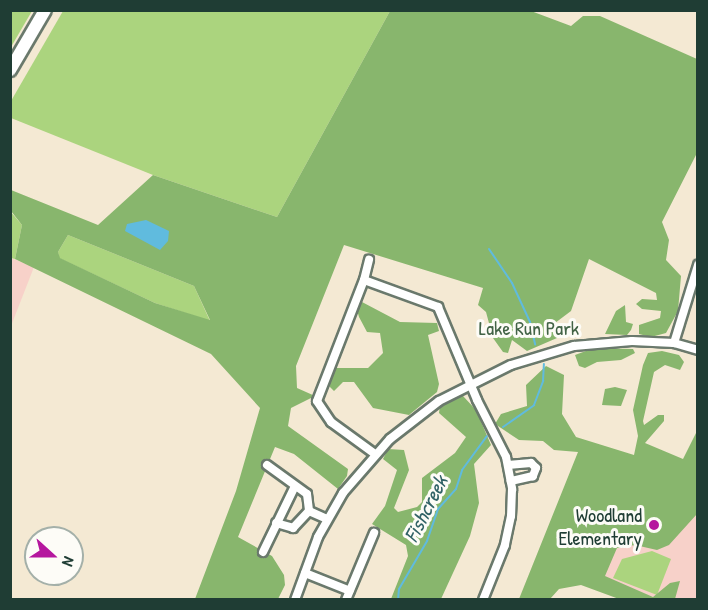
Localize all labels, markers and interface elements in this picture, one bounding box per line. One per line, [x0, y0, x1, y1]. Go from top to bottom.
park label: Lake Run Park [479, 315, 579, 339]
water label: Fishcreek [399, 472, 453, 546]
place label: Woodland Elementary [558, 502, 642, 549]
marker: Woodland Elementary [647, 518, 661, 532]
north arrow [24, 526, 84, 586]
text: N [57, 554, 81, 570]

